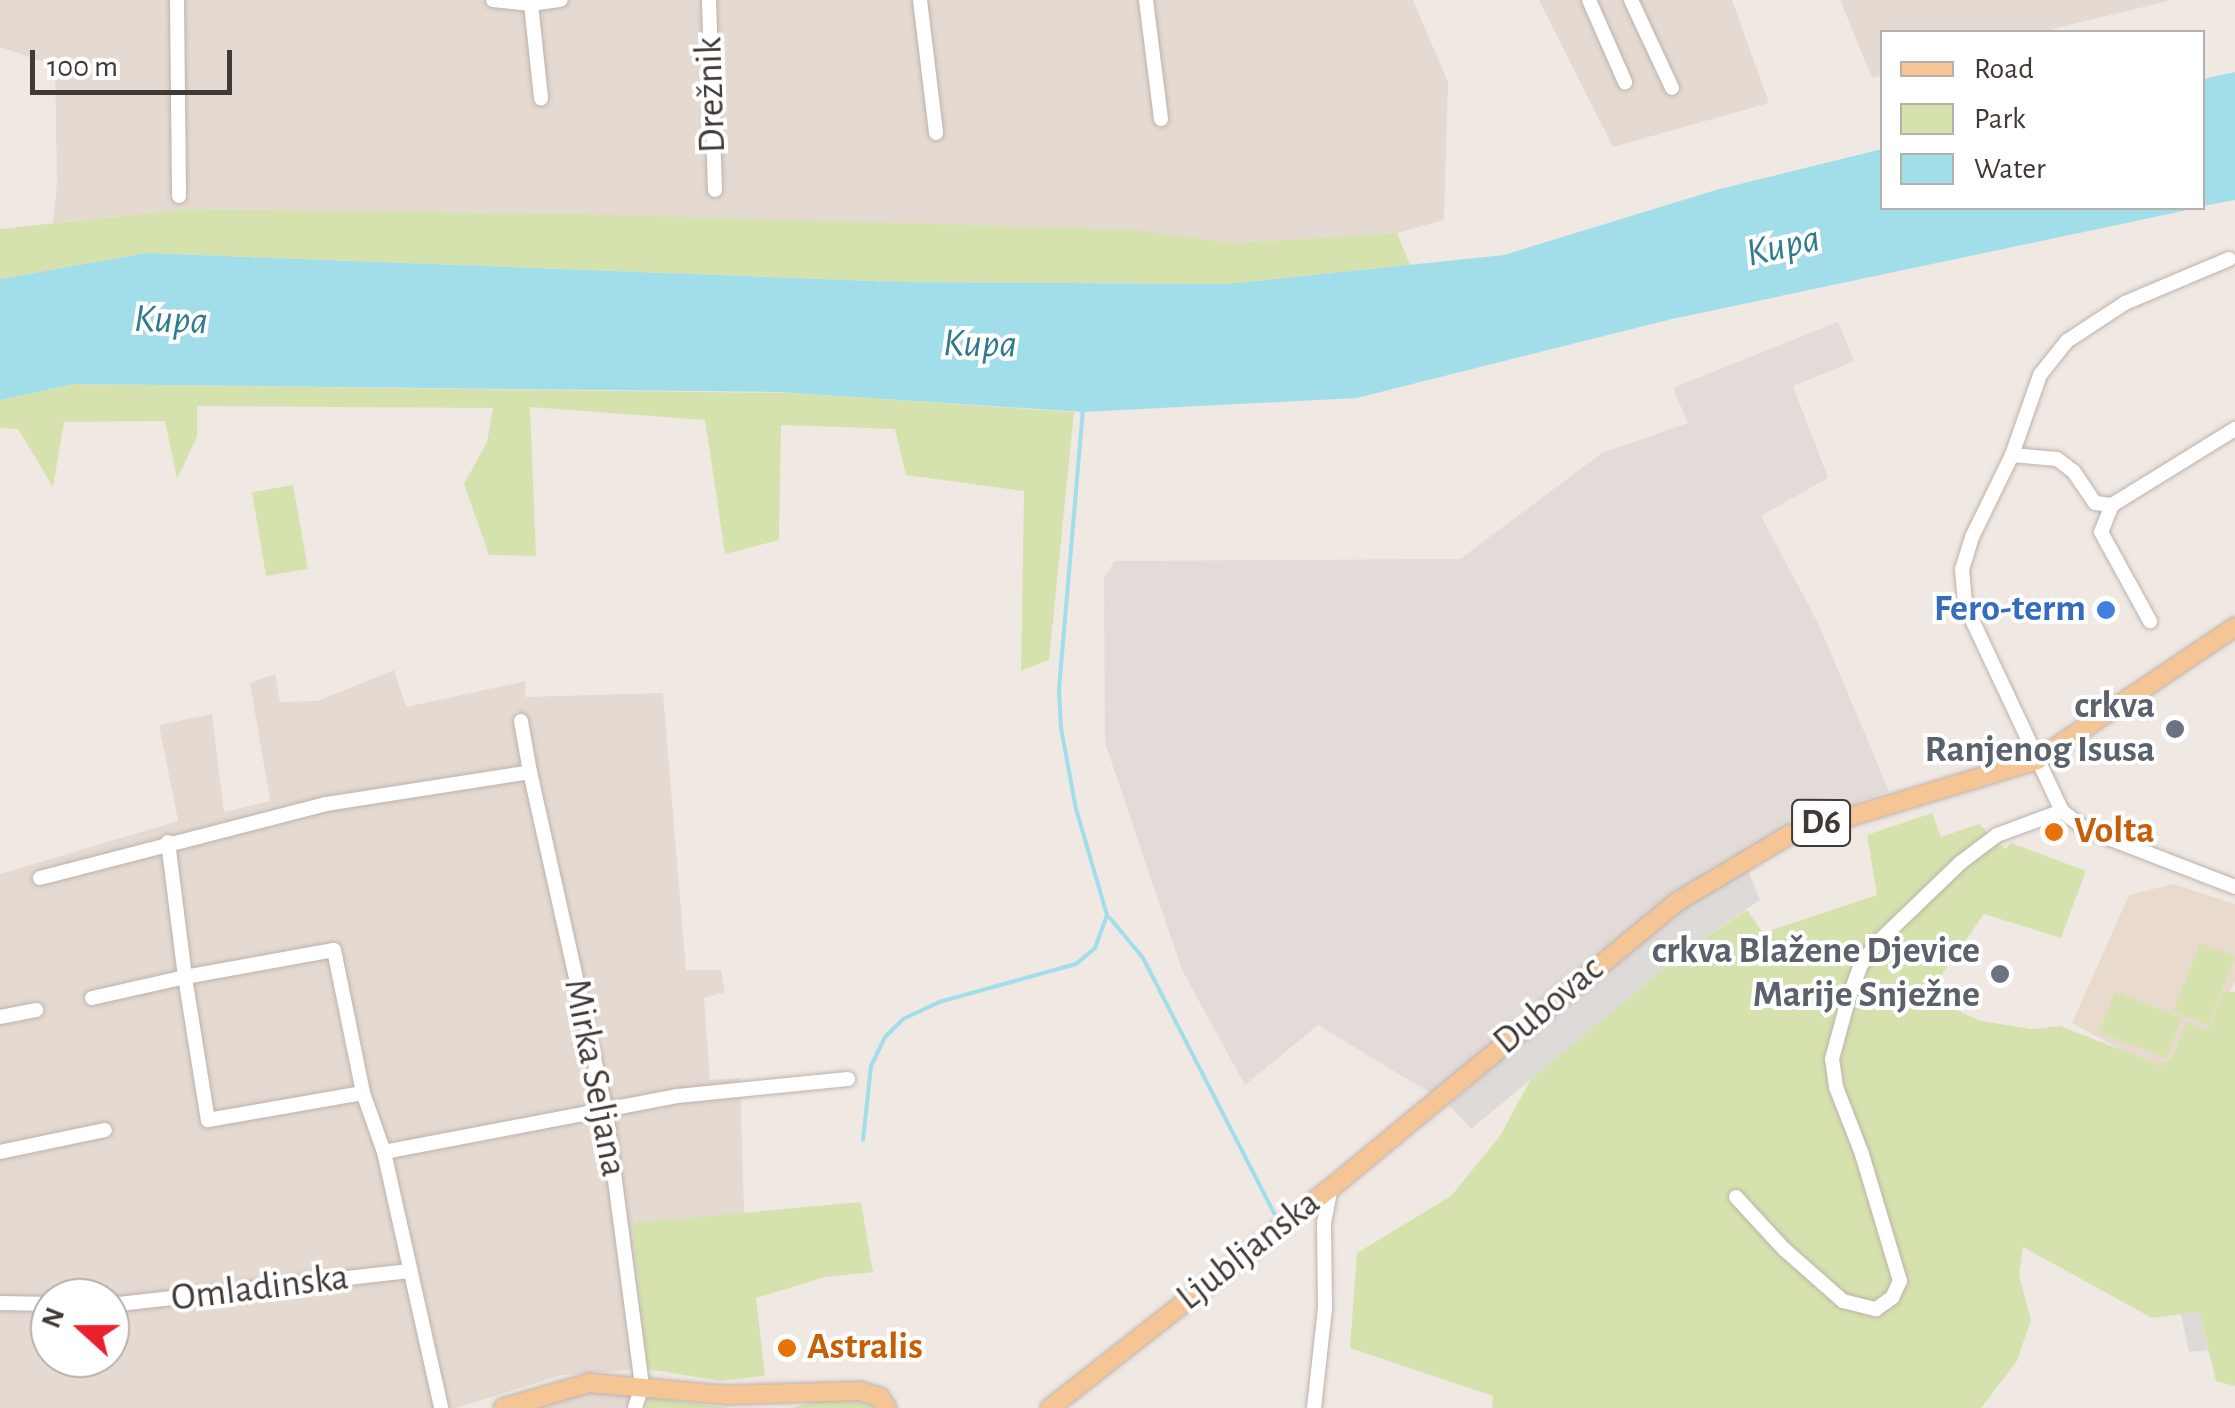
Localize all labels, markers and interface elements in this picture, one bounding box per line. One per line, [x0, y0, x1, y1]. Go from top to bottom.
scale bar [35, 30, 238, 92]
legend [1880, 30, 2205, 210]
street label: Drežnik [687, 36, 737, 154]
text: 100 m [47, 52, 118, 82]
text: Road [1974, 54, 2034, 84]
text: Park [1974, 104, 2026, 134]
text: Water [1974, 154, 2046, 184]
water label: Kupa [1742, 214, 1824, 278]
water label: Kupa [133, 295, 209, 345]
water label: Kupa [943, 319, 1017, 369]
place label: Fero-term [1934, 587, 2086, 633]
marker: Fero-term [2095, 599, 2117, 621]
place label: crkva Ranjenog Isusa [1924, 684, 2155, 774]
marker: crkva Ranjenog Isusa [2164, 718, 2186, 740]
road number: D6 [1791, 793, 1851, 853]
place label: Volta [2074, 809, 2154, 855]
marker: Volta [2043, 821, 2065, 843]
place label: crkva Blažene Djevice Marije Snježne [1652, 929, 1980, 1018]
street label: Dubovac [1485, 947, 1613, 1065]
marker: crkva Blažene Djevice Marije Snježne [1989, 963, 2011, 985]
street label: Mirka Seljana [553, 975, 635, 1181]
street label: Ljubljanska [1168, 1181, 1330, 1321]
street label: Omladinska [169, 1256, 351, 1322]
north arrow [30, 1278, 130, 1378]
text: N [37, 1304, 70, 1332]
place label: Astralis [807, 1325, 923, 1371]
marker: Astralis [776, 1337, 798, 1359]

